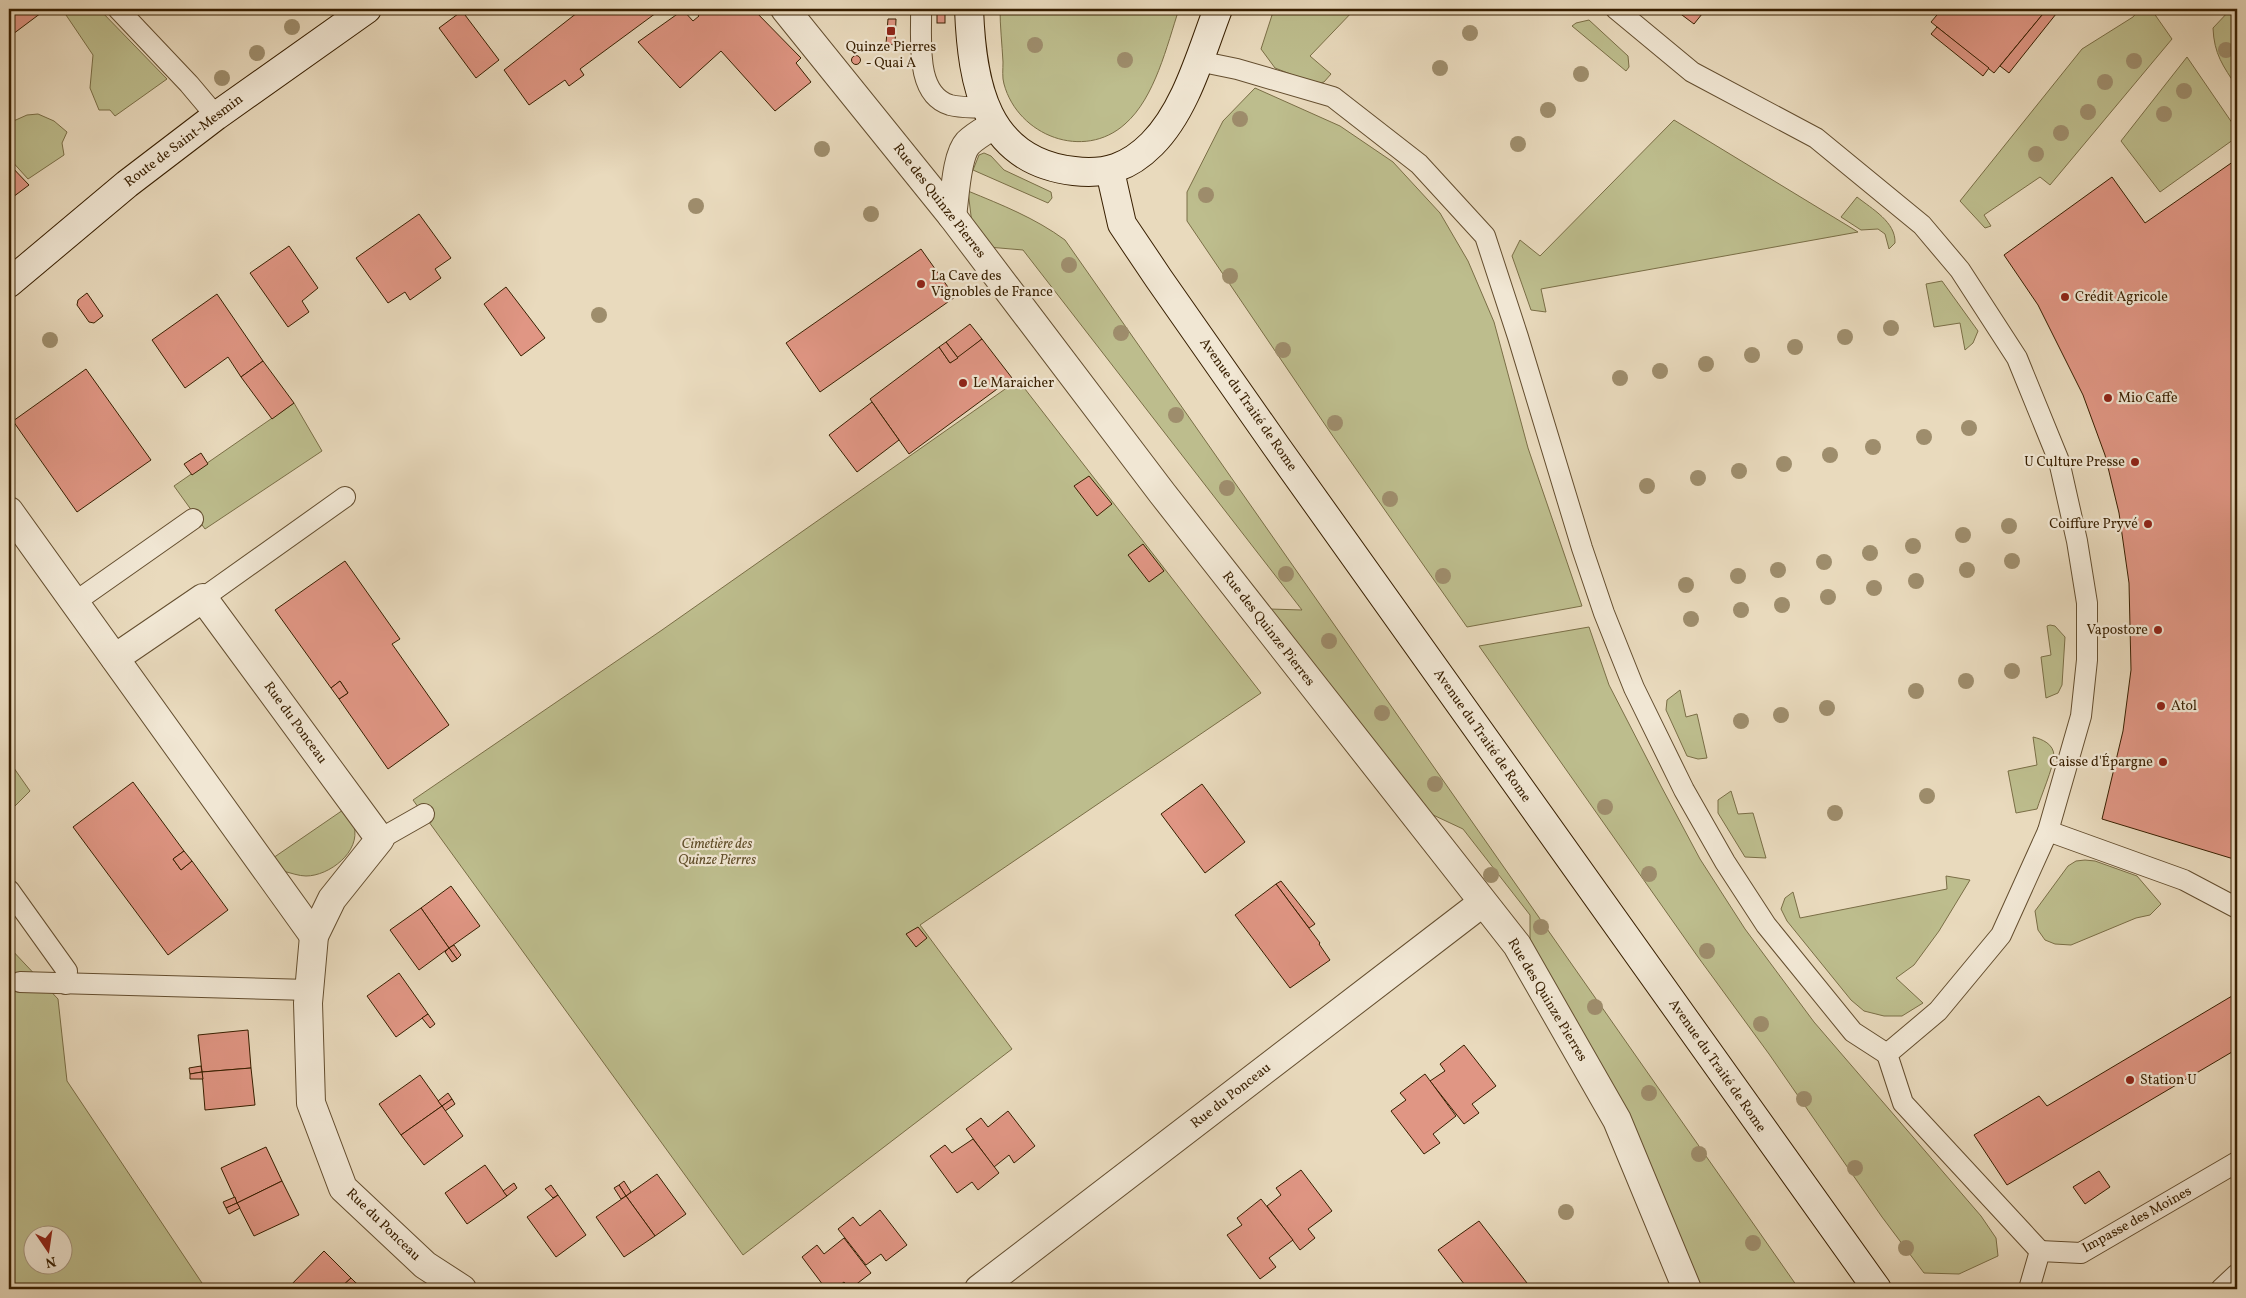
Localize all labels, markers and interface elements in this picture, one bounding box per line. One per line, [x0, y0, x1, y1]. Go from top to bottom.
marker: Quinze Pierres - Quai A [885, 25, 897, 37]
place label: Quinze Pierres - Quai A [846, 38, 936, 73]
street label: Route de Saint-Mesmin [121, 90, 247, 192]
street label: Rue des Quinze Pierres [888, 140, 990, 262]
place label: La Cave des Vignobles de France [931, 267, 1053, 302]
marker: La Cave des Vignobles de France [915, 278, 927, 290]
place label: Crédit Agricole [2075, 288, 2168, 307]
marker: Crédit Agricole [2059, 291, 2071, 303]
street label: Avenue du Traité de Rome [1195, 335, 1302, 476]
place label: Le Maraicher [973, 374, 1054, 393]
marker: Le Maraicher [957, 377, 969, 389]
place label: Mio Caffe [2118, 389, 2178, 408]
marker: Mio Caffe [2102, 392, 2114, 404]
place label: U Culture Presse [2024, 453, 2125, 472]
marker: U Culture Presse [2129, 456, 2141, 468]
place label: Coiffure Pryvé [2049, 515, 2138, 534]
marker: Coiffure Pryvé [2142, 518, 2154, 530]
street label: Rue des Quinze Pierres [1217, 568, 1319, 690]
place label: Vapostore [2086, 621, 2148, 640]
marker: Vapostore [2152, 624, 2164, 636]
street label: Avenue du Traité de Rome [1429, 666, 1536, 807]
street label: Rue du Ponceau [259, 678, 331, 768]
place label: Atol [2171, 697, 2197, 716]
marker: Atol [2155, 700, 2167, 712]
place label: Caisse d'Épargne [2049, 753, 2153, 772]
marker: Caisse d'Épargne [2157, 756, 2169, 768]
park label: Cimetière des Quinze Pierres [678, 835, 756, 870]
street label: Rue des Quinze Pierres [1503, 935, 1591, 1065]
street label: Avenue du Traité de Rome [1664, 996, 1771, 1137]
street label: Rue du Ponceau [1187, 1059, 1275, 1133]
place label: Station U [2140, 1071, 2197, 1090]
marker: Station U [2124, 1074, 2136, 1086]
street label: Impasse des Moines [2079, 1182, 2195, 1258]
street label: Rue du Ponceau [342, 1185, 425, 1266]
north arrow [22, 1226, 72, 1276]
text: N [43, 1251, 58, 1272]

